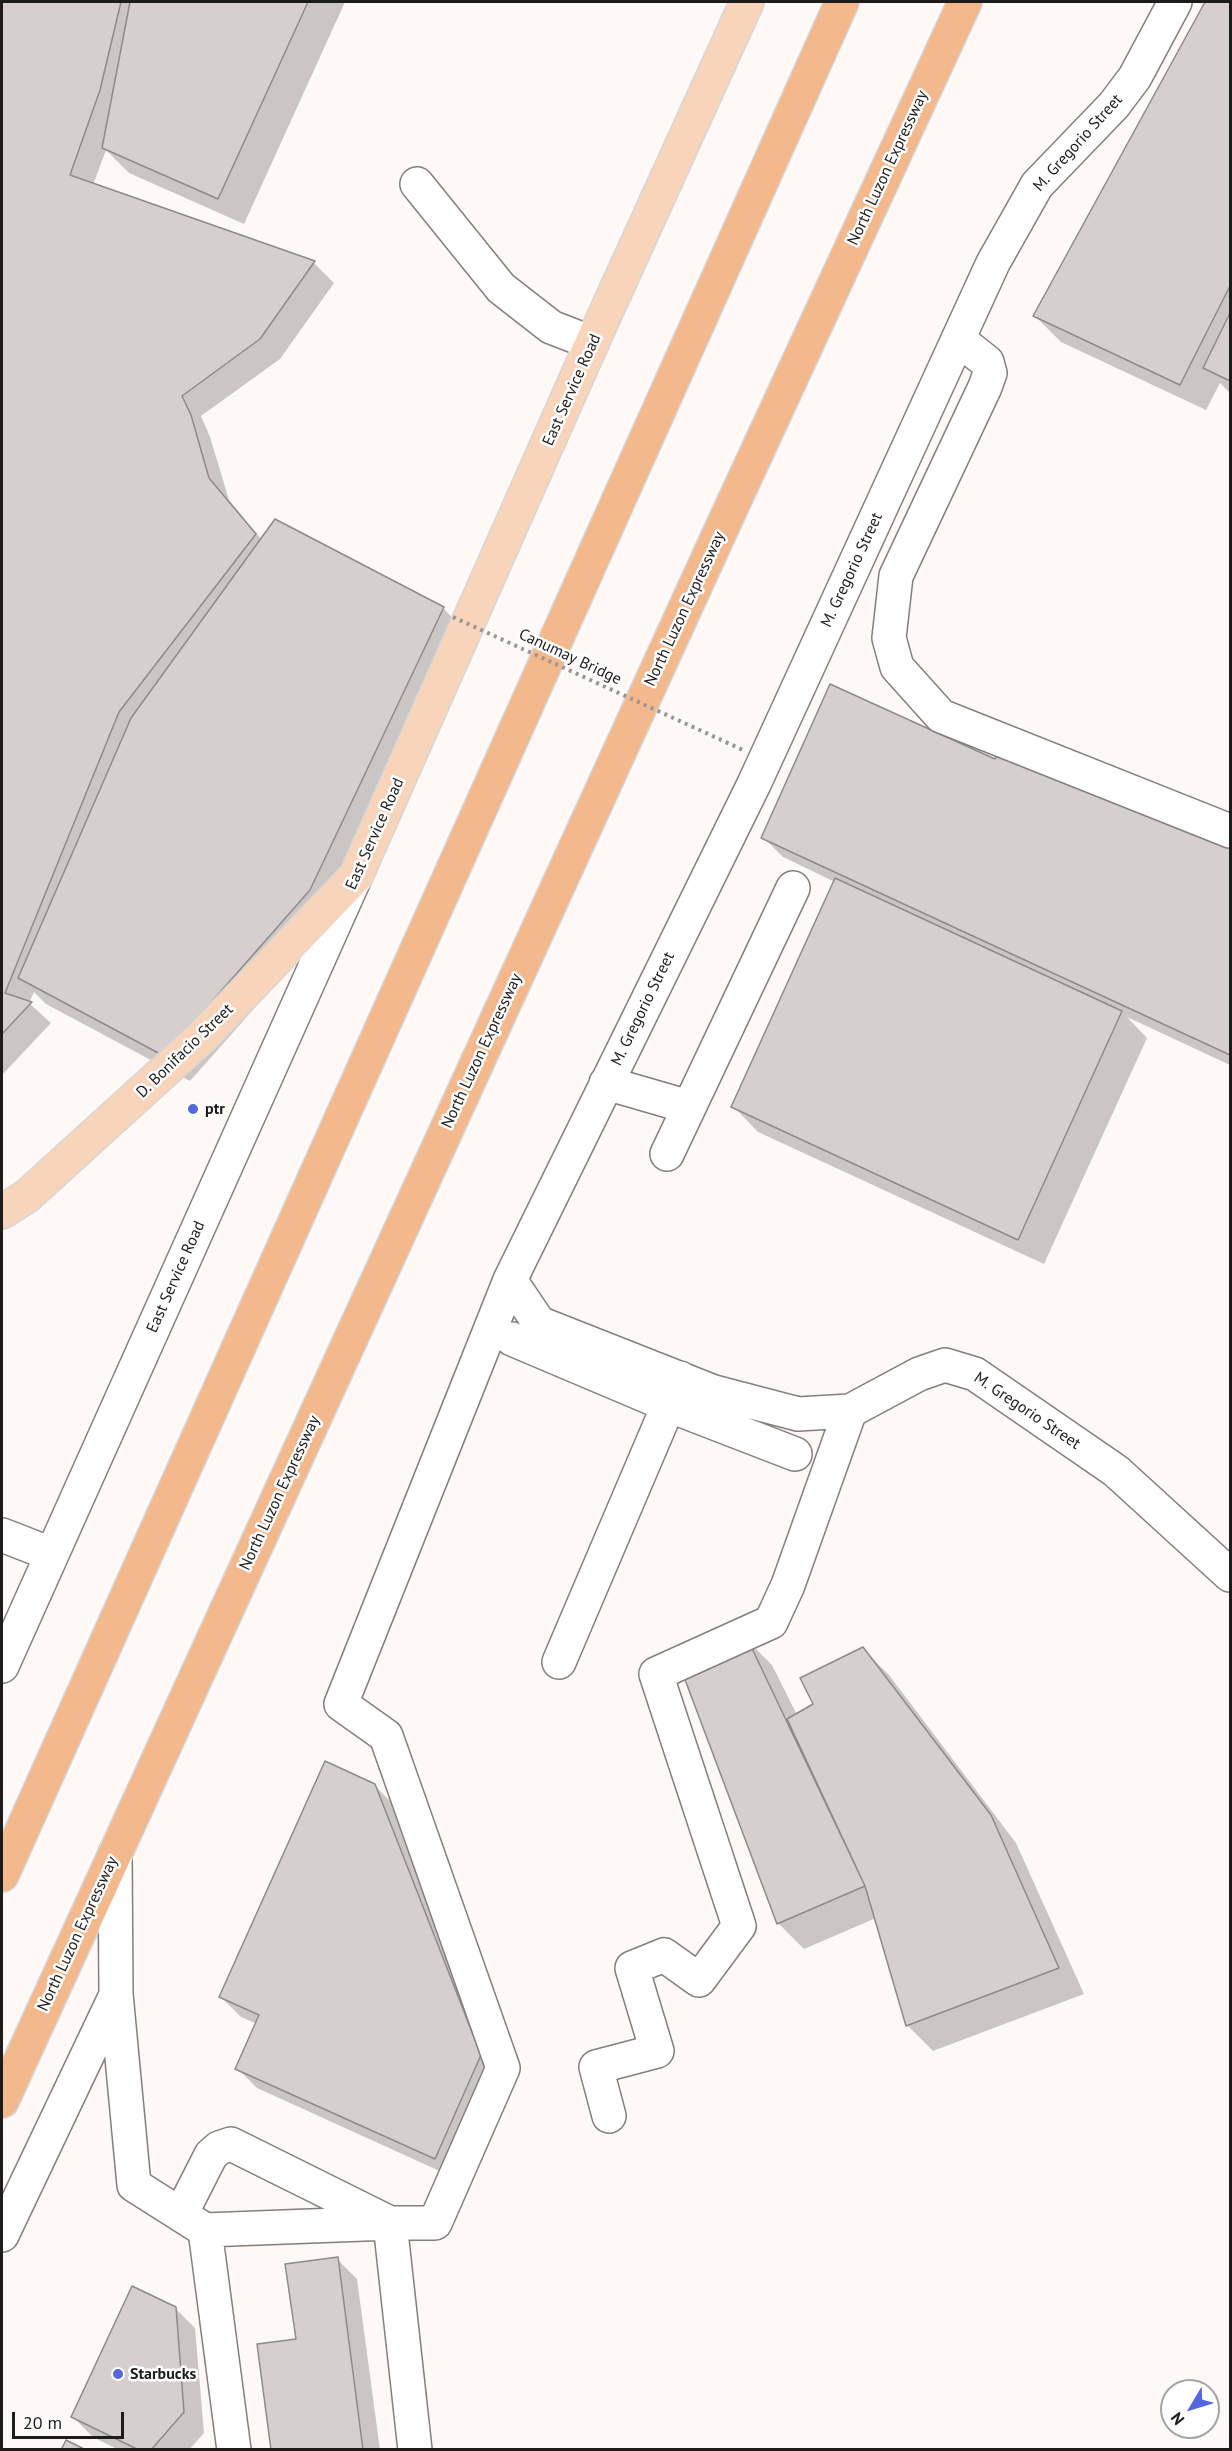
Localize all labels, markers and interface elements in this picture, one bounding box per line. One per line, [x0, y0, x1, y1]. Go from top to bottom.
street label: North Luzon Expressway [844, 88, 932, 248]
street label: M. Gregorio Street [1029, 90, 1127, 196]
street label: East Service Road [539, 331, 605, 449]
street label: M. Gregorio Street [817, 510, 887, 630]
street label: North Luzon Expressway [641, 529, 729, 689]
street label: Canumay Bridge [516, 625, 624, 689]
street label: East Service Road [342, 775, 408, 893]
street label: M. Gregorio Street [607, 949, 679, 1069]
street label: North Luzon Expressway [438, 971, 526, 1131]
street label: D. Bonifacio Street [133, 1000, 237, 1102]
place label: ptr [205, 1099, 225, 1119]
marker: ptr [186, 1102, 200, 1116]
street label: East Service Road [143, 1218, 209, 1336]
street label: M. Gregorio Street [970, 1368, 1084, 1454]
street label: North Luzon Expressway [236, 1413, 324, 1573]
street label: North Luzon Expressway [34, 1854, 122, 2014]
place label: Starbucks [130, 2364, 196, 2384]
marker: Starbucks [111, 2367, 125, 2381]
north arrow [1160, 2379, 1220, 2439]
scale bar [15, 2400, 128, 2438]
text: N [1166, 2409, 1189, 2429]
text: 20 m [23, 2411, 62, 2434]

